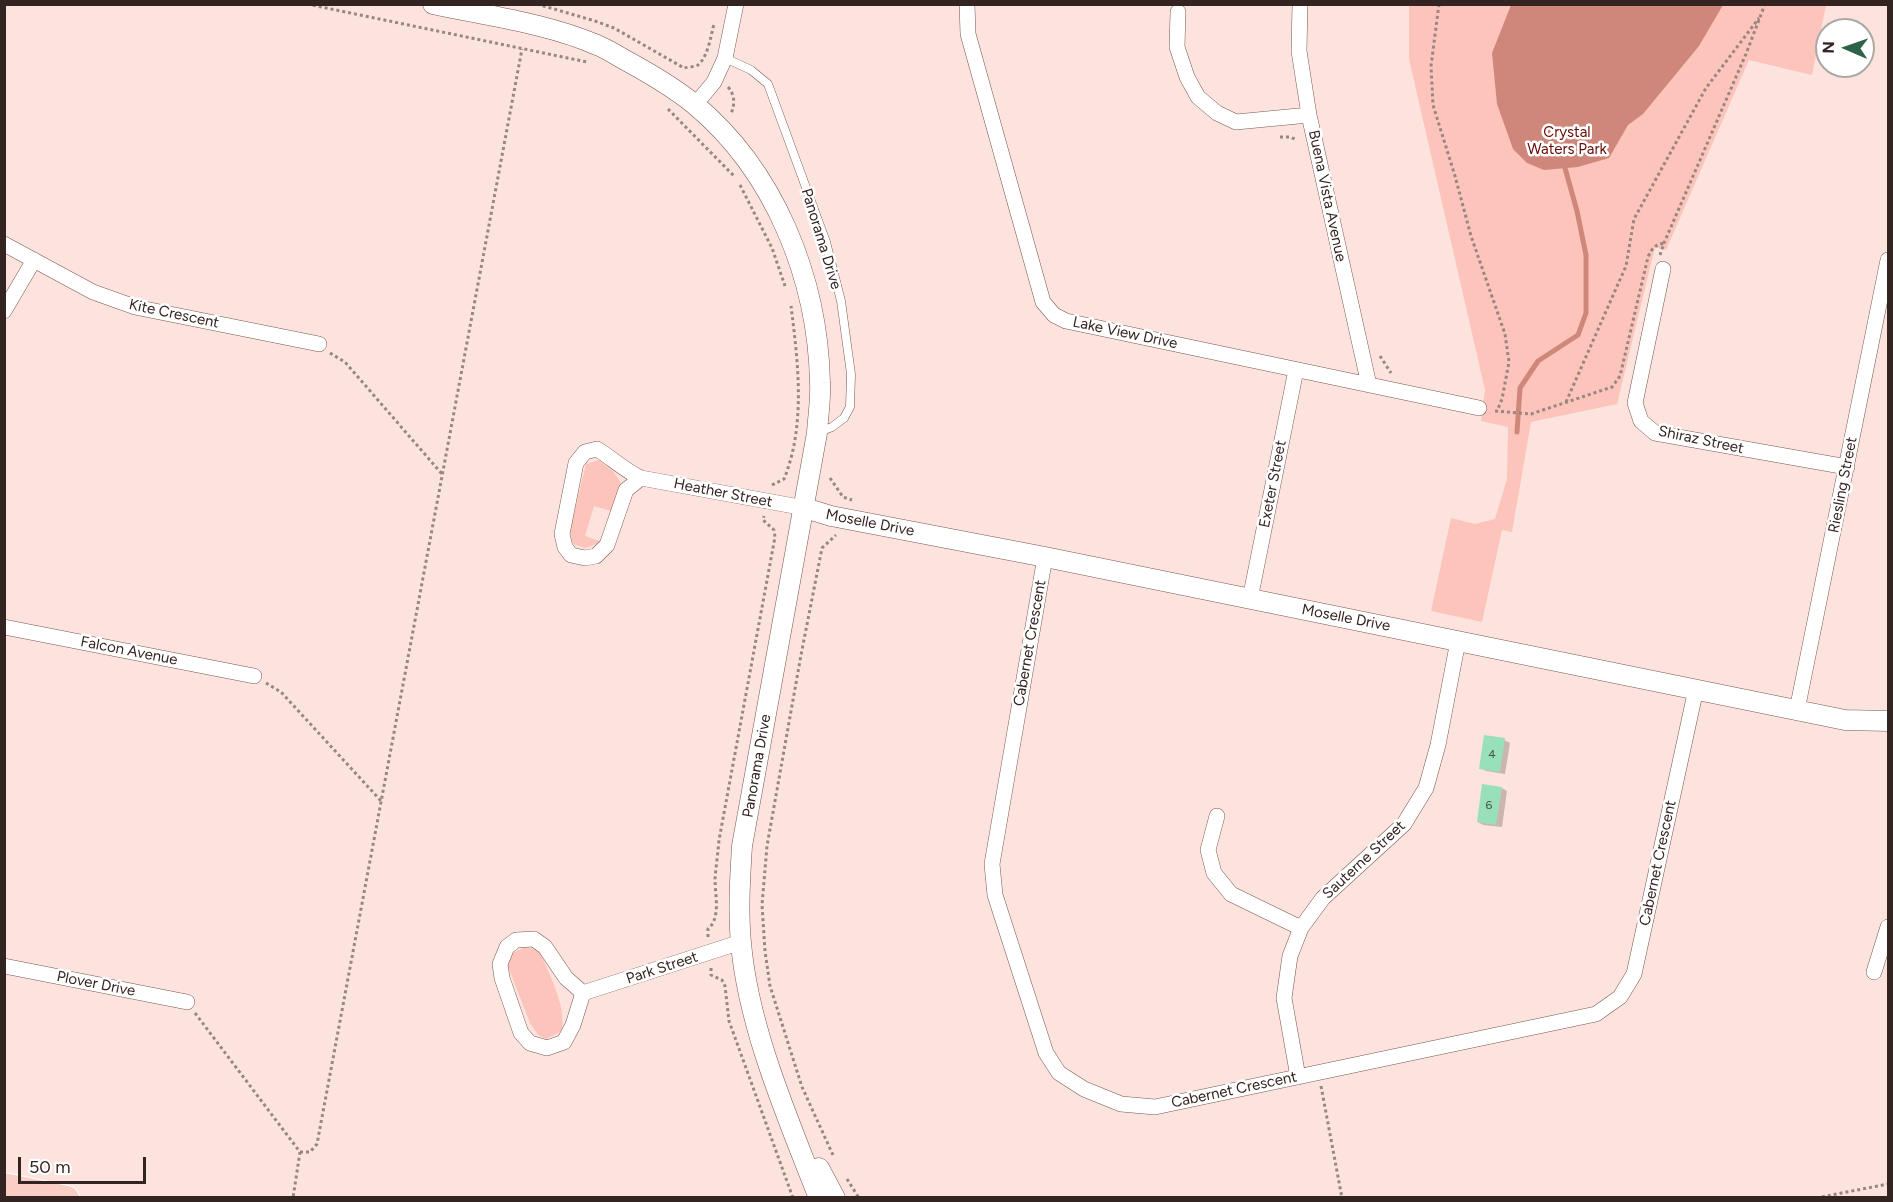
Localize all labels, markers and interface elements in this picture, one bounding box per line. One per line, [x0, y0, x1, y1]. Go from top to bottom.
north arrow [1815, 18, 1875, 78]
text: N [1819, 41, 1838, 54]
park label: Crystal Waters Park [1527, 124, 1607, 159]
street label: Buena Vista Avenue [1304, 129, 1350, 263]
street label: Panorama Drive [797, 186, 845, 292]
street label: Kite Crescent [127, 296, 221, 332]
street label: Lake View Drive [1071, 313, 1179, 353]
street label: Shiraz Street [1657, 422, 1745, 458]
street label: Riesling Street [1825, 435, 1861, 535]
street label: Exeter Street [1256, 439, 1290, 529]
street label: Heather Street [672, 475, 774, 511]
street label: Moselle Drive [824, 506, 916, 540]
street label: Cabernet Crescent [1010, 578, 1050, 708]
street label: Moselle Drive [1300, 601, 1392, 635]
street label: Falcon Avenue [79, 633, 179, 669]
street label: Panorama Drive [739, 713, 775, 819]
house number: 4 [1488, 747, 1496, 761]
house number: 6 [1486, 798, 1492, 812]
street label: Cabernet Crescent [1636, 799, 1680, 927]
street label: Sauterne Street [1319, 817, 1409, 903]
street label: Park Street [624, 948, 700, 988]
street label: Plover Drive [55, 968, 137, 1000]
street label: Cabernet Crescent [1170, 1068, 1298, 1112]
scale bar [21, 1145, 148, 1183]
text: 50 m [29, 1156, 71, 1178]

